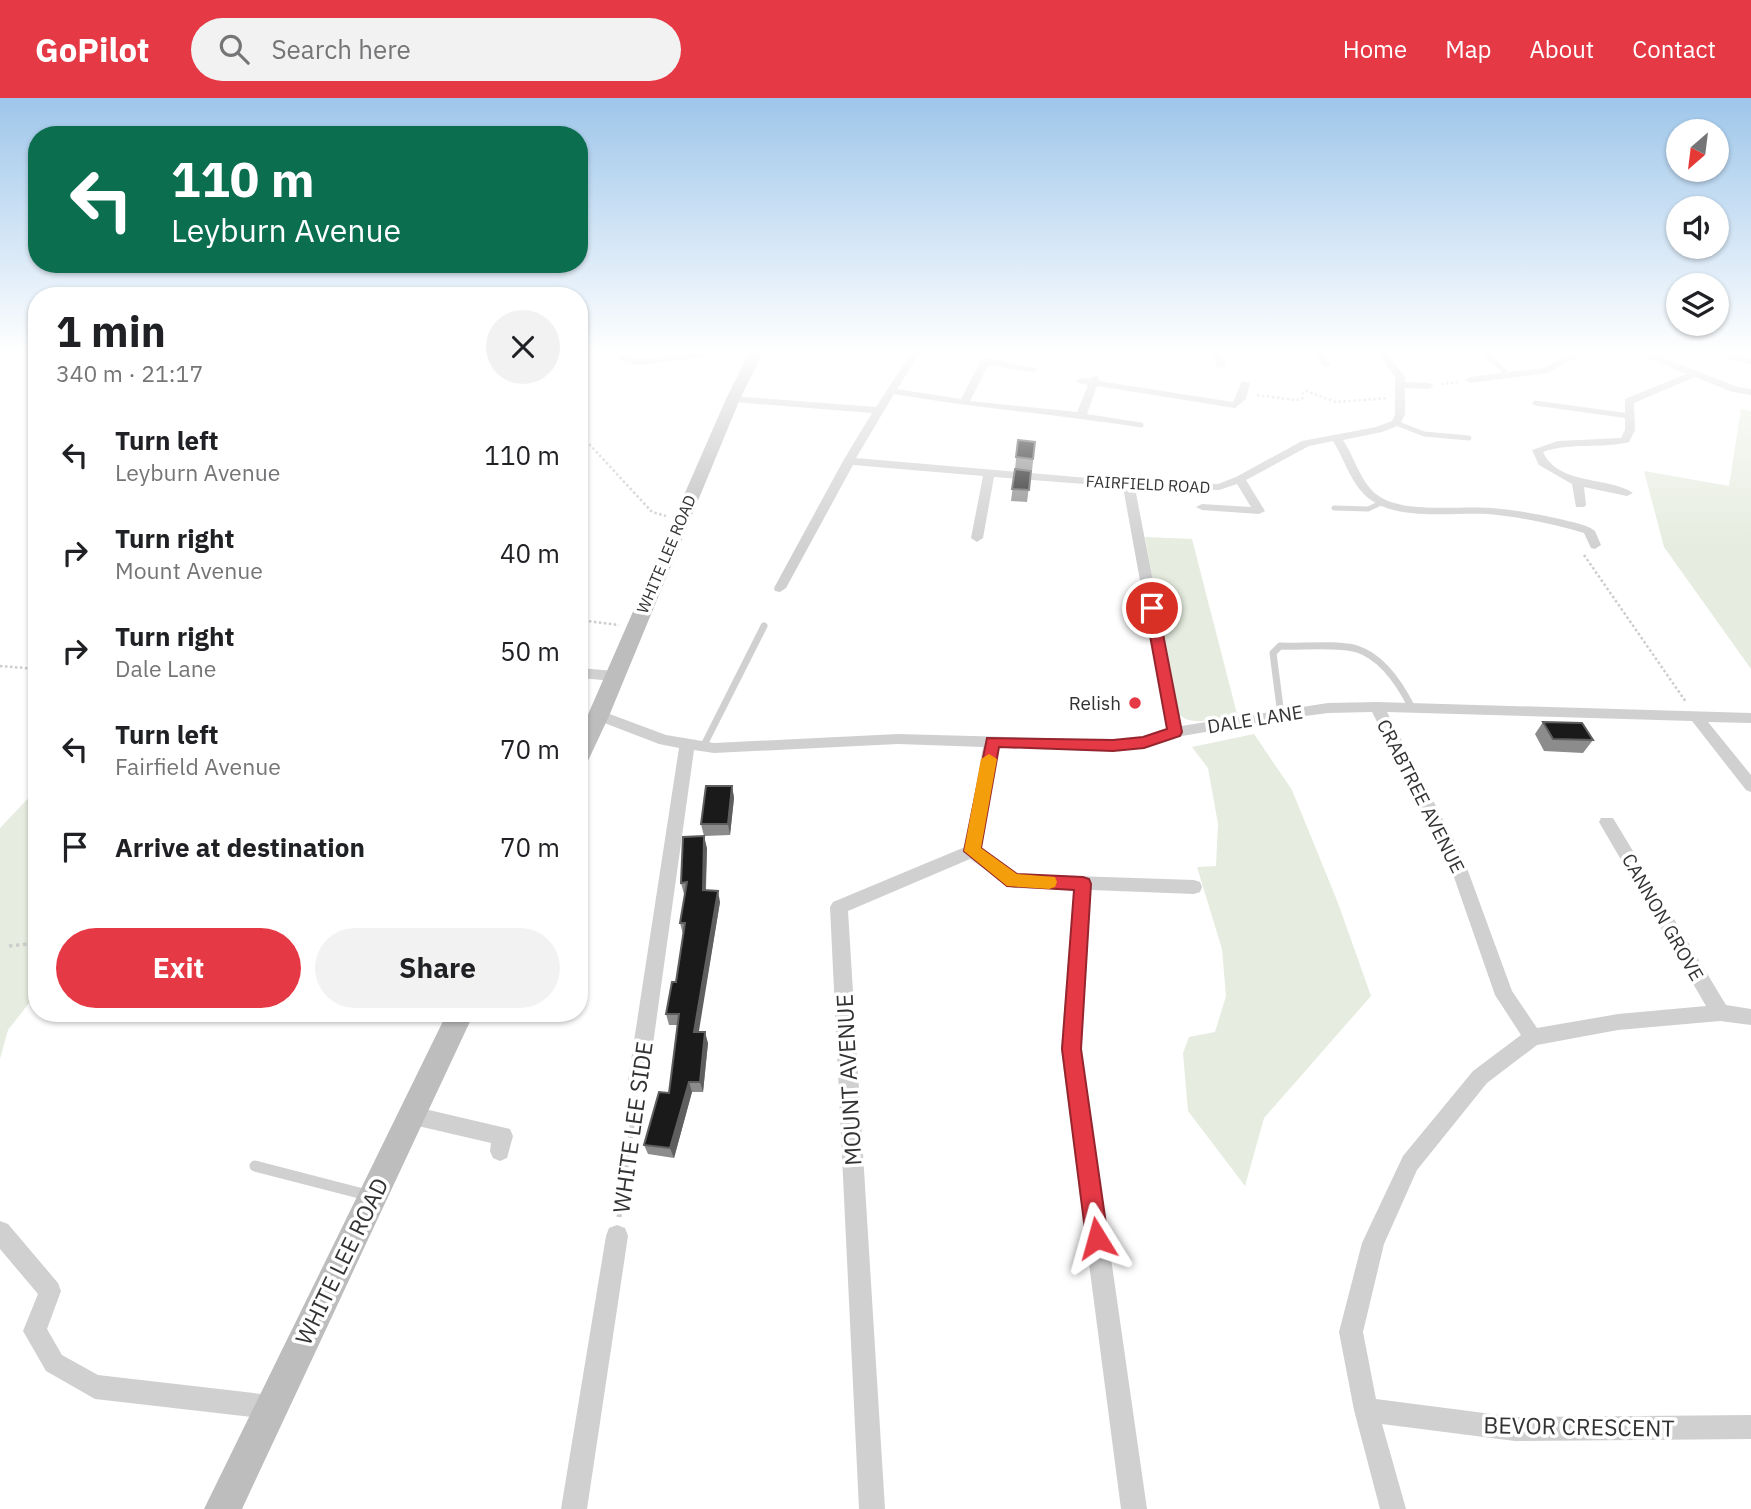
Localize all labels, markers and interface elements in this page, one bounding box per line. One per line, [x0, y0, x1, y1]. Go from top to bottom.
search box [191, 18, 681, 81]
text: GoPilot [35, 28, 149, 71]
icon: search [215, 30, 253, 68]
text: Search here [271, 32, 411, 66]
text: Home [1343, 33, 1407, 65]
text: Map [1445, 33, 1491, 65]
text: About [1529, 33, 1594, 65]
text: Contact [1632, 33, 1716, 65]
north arrow [1666, 119, 1729, 182]
map controls [1666, 119, 1729, 336]
text: 110 m [171, 147, 315, 210]
icon: left [56, 154, 147, 245]
button: sound [1666, 196, 1729, 259]
text: Leyburn Avenue [171, 209, 401, 251]
button: layers [1666, 273, 1729, 336]
text: 1 min [56, 304, 166, 359]
button: close [486, 310, 560, 384]
text: 340 m · 21:17 [56, 358, 203, 388]
text: Turn left [115, 423, 218, 457]
icon: left [56, 436, 94, 474]
text: 110 m [484, 438, 560, 472]
text: Leyburn Avenue [115, 457, 280, 487]
street label: FAIRFIELD ROAD [1085, 471, 1211, 497]
street label: WHITE LEE ROAD [632, 492, 700, 616]
text: Turn right [115, 521, 234, 555]
icon: right [56, 534, 94, 572]
text: 40 m [500, 536, 560, 570]
text: Mount Avenue [115, 555, 263, 585]
pin [1122, 578, 1182, 638]
icon: arrive [1133, 589, 1171, 627]
text: Turn right [115, 619, 234, 653]
icon: right [56, 632, 94, 670]
text: 50 m [500, 634, 560, 668]
text: Dale Lane [115, 653, 217, 683]
place label: Relish [1069, 691, 1121, 715]
marker: Relish [1127, 695, 1143, 711]
street label: DALE LANE [1206, 700, 1304, 738]
street label: CRABTREE AVENUE [1372, 715, 1470, 877]
text: Turn left [115, 717, 218, 751]
icon: left [56, 730, 94, 768]
text: 70 m [500, 732, 560, 766]
text: Fairfield Avenue [115, 751, 281, 781]
icon: arrive [56, 828, 94, 866]
text: Arrive at destination [115, 830, 365, 864]
text: 70 m [500, 830, 560, 864]
street label: CANNON GROVE [1617, 849, 1709, 985]
button: Exit [56, 928, 301, 1008]
button: Share [315, 928, 560, 1008]
street label: MOUNT AVENUE [829, 993, 867, 1167]
street label: WHITE LEE SIDE [605, 1039, 659, 1215]
street label: WHITE LEE ROAD [288, 1173, 394, 1349]
position arrow [1060, 1201, 1134, 1275]
street label: BEVOR CRESCENT [1483, 1409, 1675, 1443]

